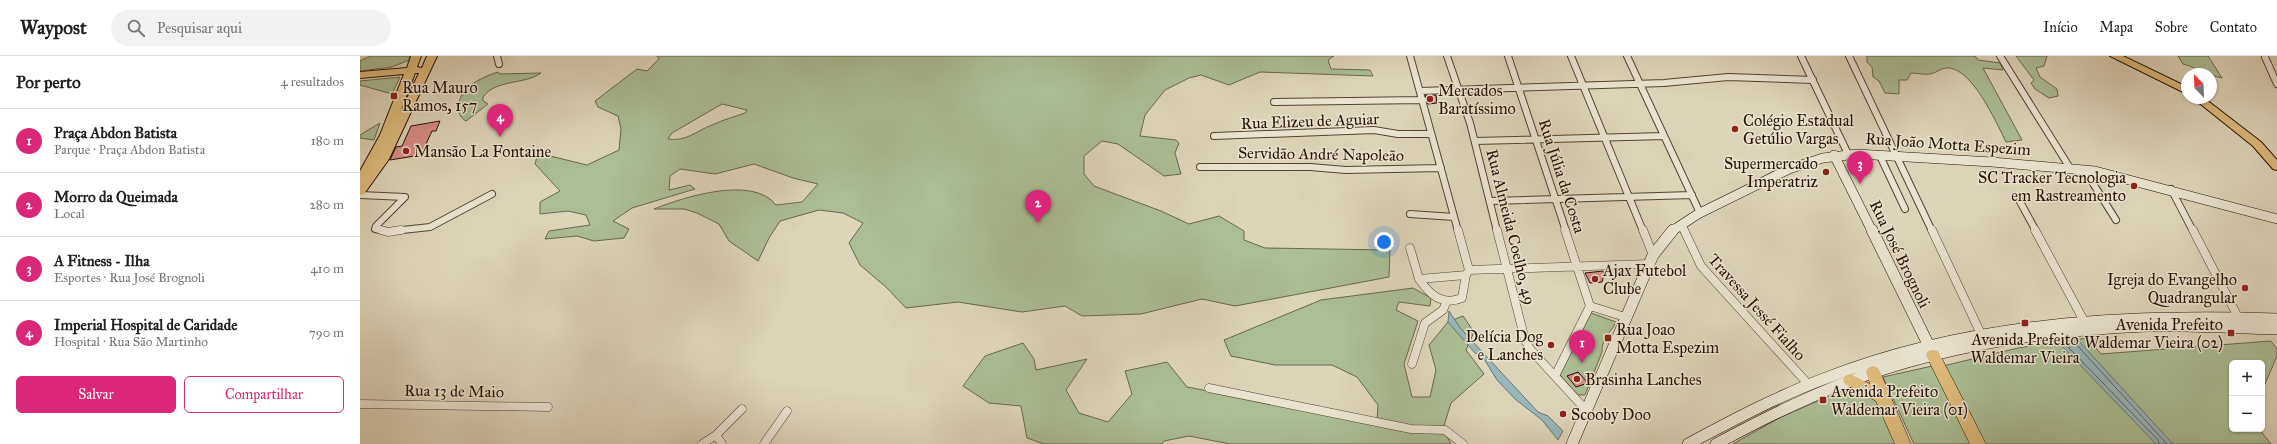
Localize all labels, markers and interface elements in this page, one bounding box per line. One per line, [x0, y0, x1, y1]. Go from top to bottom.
search box [111, 10, 391, 46]
text: Waypost [20, 16, 87, 39]
icon: search [125, 17, 147, 39]
text: Pesquisar aqui [157, 19, 242, 37]
text: Início [2043, 19, 2078, 36]
text: Mapa [2100, 19, 2133, 36]
text: Sobre [2155, 19, 2188, 36]
text: Contato [2210, 19, 2257, 36]
north arrow [2181, 68, 2217, 104]
text: Por perto [16, 72, 81, 93]
text: 4 resultados [281, 74, 344, 90]
place label: Rua Mauro Ramos, 157 [402, 78, 478, 115]
place label: Mercados Baratíssimo [1438, 81, 1516, 118]
marker: Rua Mauro Ramos, 157 [389, 91, 399, 101]
marker: Mercados Baratíssimo [1425, 94, 1435, 104]
pin: 4 [487, 104, 513, 137]
street label: Rua Elizeu de Aguiar [1241, 109, 1379, 134]
place label: Colégio Estadual Getúlio Vargas [1743, 111, 1854, 149]
street label: Rua Júlia da Costa [1534, 116, 1589, 236]
text: Praça Abdon Batista [54, 124, 177, 142]
marker: Colégio Estadual Getúlio Vargas [1730, 124, 1740, 134]
street label: Rua João Motta Espezim [1865, 129, 2032, 160]
text: 1 [26, 133, 32, 149]
text: 180 m [311, 133, 344, 149]
text: Parque · Praça Abdon Batista [54, 142, 205, 158]
place label: Mansão La Fontaine [414, 142, 552, 161]
street label: Servidão André Napoleão [1238, 143, 1404, 165]
marker: Mansão La Fontaine [401, 146, 411, 156]
street label: Rua Almeida Coelho, 49 [1482, 147, 1540, 307]
pin: 3 [1847, 151, 1873, 184]
place label: Supermercado Imperatriz [1724, 154, 1819, 191]
marker: Supermercado Imperatriz [1821, 167, 1831, 177]
place label: SC Tracker Tecnologia em Rastreamento [1978, 168, 2126, 205]
marker: SC Tracker Tecnologia em Rastreamento [2129, 181, 2139, 191]
text: Morro da Queimada [54, 188, 178, 206]
pin: 2 [1025, 190, 1051, 223]
text: 2 [26, 197, 32, 213]
text: 280 m [309, 197, 344, 213]
street label: Rua José Brognoli [1865, 197, 1935, 312]
text: Local [54, 206, 85, 222]
your location [1374, 232, 1394, 252]
street label: Travessa Jessé Fialho [1703, 250, 1810, 365]
text: A Fitness - Ilha [54, 252, 150, 270]
text: 3 [26, 261, 32, 277]
text: 410 m [310, 261, 344, 277]
place label: Ajax Futebol Clube [1602, 261, 1687, 298]
text: Esportes · Rua José Brognoli [54, 270, 205, 286]
place label: Igreja do Evangelho Quadrangular [2107, 270, 2237, 308]
marker: Ajax Futebol Clube [1590, 274, 1600, 284]
marker: Igreja do Evangelho Quadrangular [2240, 283, 2250, 293]
place label: Avenida Prefeito Waldemar Vieira (02) [2084, 315, 2223, 353]
text: Imperial Hospital de Caridade [54, 316, 238, 334]
marker: Avenida Prefeito Waldemar Vieira [2020, 318, 2030, 328]
place label: Rua Joao Motta Espezim [1616, 320, 1720, 357]
text: 4 [25, 325, 33, 341]
text: 790 m [309, 325, 344, 341]
place label: Delícia Dog e Lanches [1465, 327, 1544, 364]
marker: Avenida Prefeito Waldemar Vieira (02) [2226, 328, 2236, 338]
pin: 1 [1569, 330, 1595, 363]
place label: Avenida Prefeito Waldemar Vieira [1970, 330, 2080, 367]
marker: Rua Joao Motta Espezim [1603, 333, 1613, 343]
text: Hospital · Rua São Martinho [54, 334, 208, 350]
marker: Delícia Dog e Lanches [1546, 340, 1556, 350]
map controls [2229, 360, 2265, 432]
button: + [2229, 360, 2265, 396]
place label: Brasinha Lanches [1585, 370, 1702, 389]
marker: Brasinha Lanches [1572, 374, 1582, 384]
button: Salvar [16, 376, 176, 413]
button: Compartilhar [184, 376, 344, 413]
street label: Rua 13 de Maio [404, 381, 504, 401]
place label: Avenida Prefeito Waldemar Vieira (01) [1830, 382, 1968, 420]
marker: Avenida Prefeito Waldemar Vieira (01) [1818, 395, 1828, 405]
button: − [2229, 396, 2265, 432]
place label: Scooby Doo [1571, 405, 1651, 424]
marker: Scooby Doo [1558, 409, 1568, 419]

